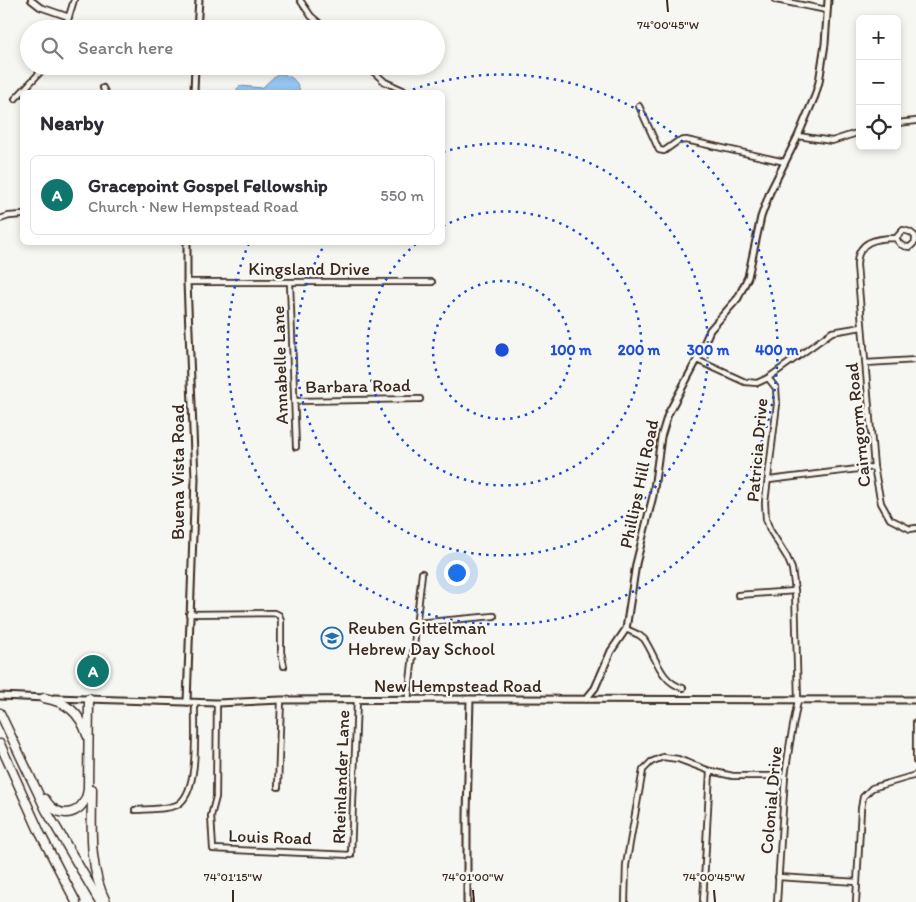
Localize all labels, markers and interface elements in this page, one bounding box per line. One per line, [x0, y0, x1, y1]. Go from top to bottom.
map controls [856, 15, 901, 150]
button: + [856, 15, 901, 60]
text: 74°00'45"W [637, 18, 699, 32]
search box [20, 20, 445, 75]
icon: search [38, 34, 66, 62]
text: Search here [78, 36, 173, 59]
button: − [856, 60, 901, 105]
button: locate [856, 105, 901, 150]
text: Nearby [40, 110, 104, 135]
text: Gracepoint Gospel Fellowship [88, 174, 328, 197]
text: A [52, 186, 62, 205]
text: 550 m [380, 186, 424, 205]
text: Church · New Hempstead Road [88, 197, 298, 216]
street label: Kingsland Drive [248, 258, 370, 280]
street label: Annabelle Lane [267, 305, 293, 425]
centre of rings [493, 341, 511, 359]
text: 100 m [550, 341, 592, 359]
text: 200 m [618, 341, 661, 359]
text: 300 m [687, 341, 730, 359]
text: 400 m [755, 341, 799, 359]
street label: Cairngorm Road [841, 361, 875, 488]
street label: Barbara Road [305, 374, 411, 398]
street label: Patricia Drive [741, 397, 773, 503]
street label: Buena Vista Road [167, 404, 189, 540]
street label: Phillips Hill Road [615, 417, 663, 550]
your location [444, 560, 470, 586]
place label: Reuben Gittelman Hebrew Day School [348, 617, 495, 660]
school or university icon: Reuben Gittelman Hebrew Day School [320, 626, 344, 650]
pin: A [77, 652, 109, 690]
street label: New Hempstead Road [374, 675, 542, 697]
street label: Rheinlander Lane [328, 710, 354, 844]
street label: Colonial Drive [755, 745, 787, 855]
street label: Louis Road [228, 825, 313, 849]
text: 74°01'15"W [204, 870, 262, 884]
text: 74°01'00"W [442, 870, 504, 884]
text: 74°00'45"W [683, 870, 745, 884]

